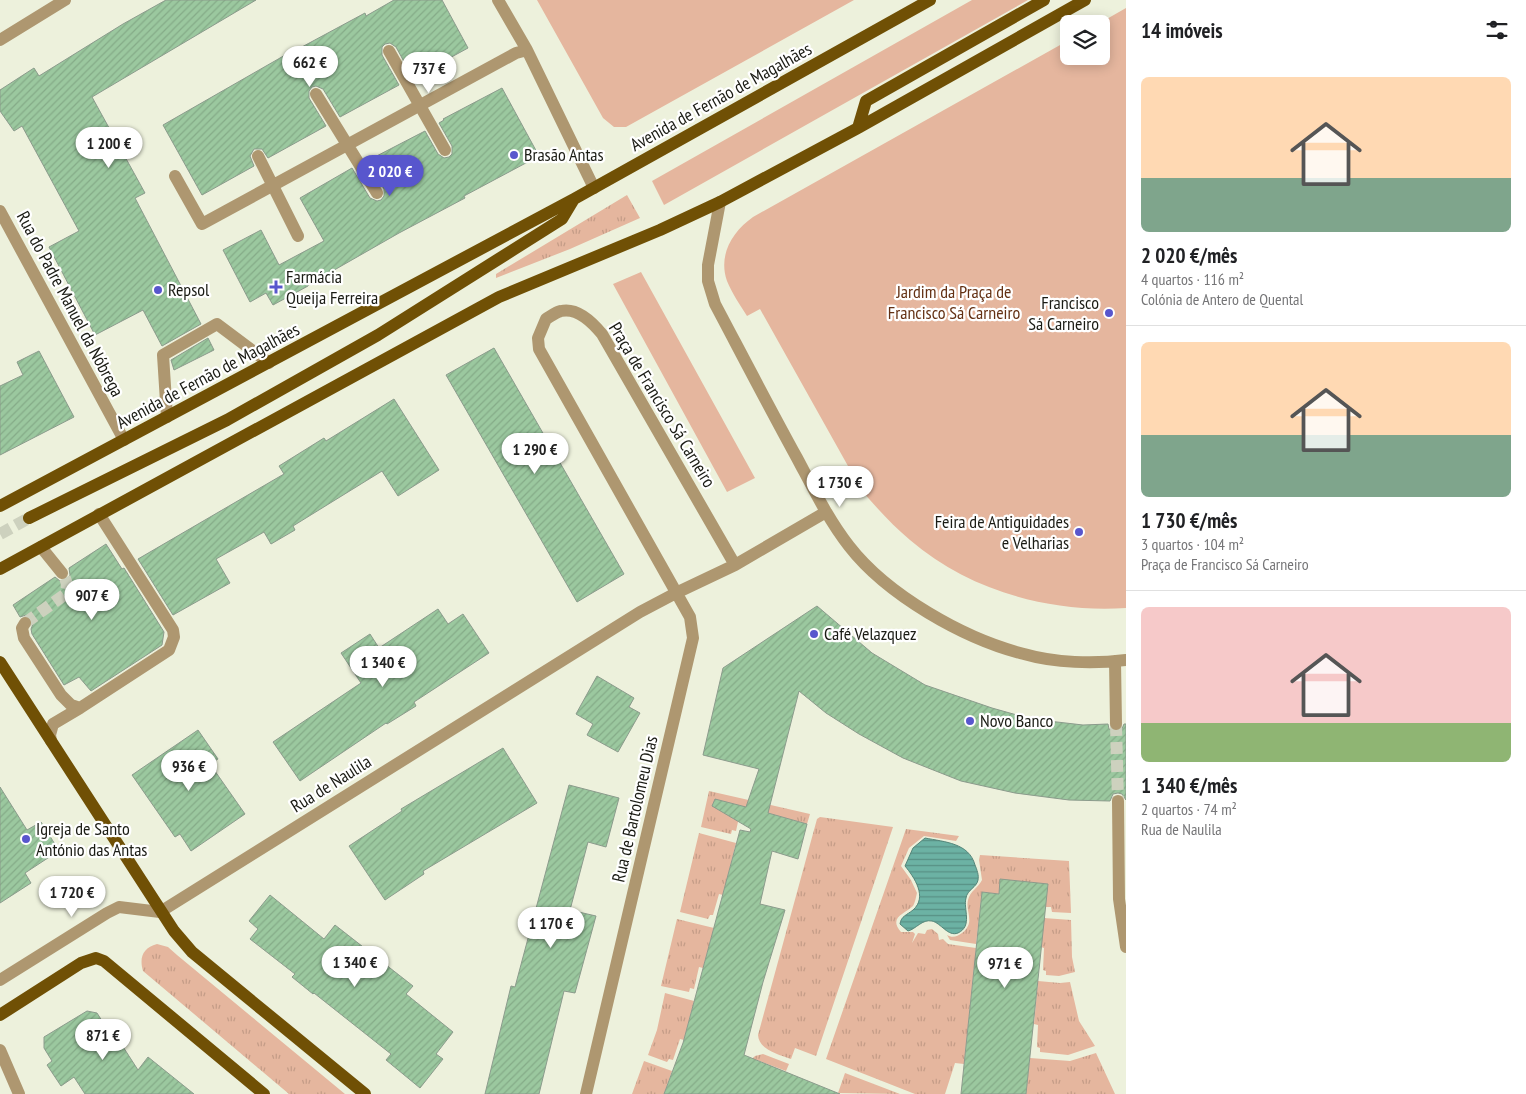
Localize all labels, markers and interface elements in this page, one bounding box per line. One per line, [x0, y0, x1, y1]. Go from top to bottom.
map controls [1060, 15, 1110, 65]
button: layers [1060, 15, 1110, 65]
icon: filters [1483, 16, 1511, 44]
text: 14 imóveis [1141, 17, 1222, 44]
street label: Avenida de Fernão de Magalhães [626, 37, 816, 156]
pin: 662 € [275, 46, 345, 88]
text: 662 € [293, 52, 327, 72]
pin: 737 € [394, 52, 464, 94]
text: 737 € [412, 58, 446, 78]
icon: home [1281, 109, 1371, 199]
pin: 1 200 € [63, 126, 155, 169]
text: 1 200 € [87, 133, 131, 153]
place label: Brasão Antas [524, 143, 604, 166]
marker: Brasão Antas [508, 149, 520, 161]
pin: 2 020 € [344, 154, 436, 197]
text: 2 020 € [368, 161, 412, 181]
street label: Rua do Padre Manuel da Nóbrega [12, 207, 129, 400]
text: 2 020 €/mês [1141, 242, 1237, 269]
place label: Farmácia Queija Ferreira [286, 265, 378, 309]
text: 4 quartos · 116 m² [1141, 269, 1244, 289]
place label: Repsol [168, 278, 210, 301]
park label: Jardim da Praça de Francisco Sá Carneiro [888, 280, 1020, 324]
marker: Farmácia Queija Ferreira [270, 281, 282, 293]
marker: Repsol [152, 284, 164, 296]
text: Colónia de Antero de Quental [1141, 289, 1303, 309]
place label: Francisco Sá Carneiro [1028, 291, 1099, 335]
marker: Francisco Sá Carneiro [1103, 307, 1115, 319]
street label: Avenida de Fernão de Magalhães [112, 318, 303, 434]
street label: Praça de Francisco Sá Carneiro [604, 318, 721, 492]
icon: home [1281, 375, 1371, 465]
pin: 1 290 € [489, 432, 581, 475]
text: 1 290 € [513, 439, 557, 459]
pin: 1 730 € [794, 466, 886, 508]
text: 1 730 € [818, 472, 862, 492]
text: 1 730 €/mês [1141, 507, 1237, 534]
place label: Feira de Antiguidades e Velharias [935, 510, 1069, 554]
marker: Feira de Antiguidades e Velharias [1073, 526, 1085, 538]
text: 3 quartos · 104 m² [1141, 534, 1244, 554]
text: Praça de Francisco Sá Carneiro [1141, 554, 1309, 574]
pin: 907 € [57, 578, 127, 621]
text: 907 € [75, 585, 109, 605]
place label: Café Velazquez [824, 622, 916, 645]
marker: Café Velazquez [808, 628, 820, 640]
icon: home [1281, 640, 1371, 730]
pin: 1 340 € [337, 646, 429, 688]
text: 1 340 € [361, 652, 405, 672]
place label: Novo Banco [980, 709, 1054, 732]
marker: Novo Banco [964, 715, 976, 727]
street label: Rua de Bartolomeu Dias [606, 733, 663, 884]
pin: 936 € [154, 750, 224, 792]
street label: Rua de Naulila [286, 750, 375, 817]
text: 936 € [172, 756, 206, 776]
text: 1 340 €/mês [1141, 772, 1237, 799]
text: 2 quartos · 74 m² [1141, 799, 1237, 819]
place label: Igreja de Santo António das Antas [36, 817, 147, 861]
text: Rua de Naulila [1141, 819, 1222, 839]
marker: Igreja de Santo António das Antas [20, 833, 32, 845]
pin: 1 720 € [26, 876, 118, 918]
text: 1 720 € [50, 882, 94, 902]
pin: 1 170 € [505, 906, 597, 949]
text: 1 170 € [529, 913, 573, 933]
pin: 1 340 € [309, 946, 401, 988]
pin: 971 € [970, 946, 1040, 989]
text: 1 340 € [333, 952, 377, 972]
text: 971 € [988, 953, 1022, 973]
pin: 871 € [68, 1018, 138, 1061]
text: 871 € [86, 1025, 120, 1045]

